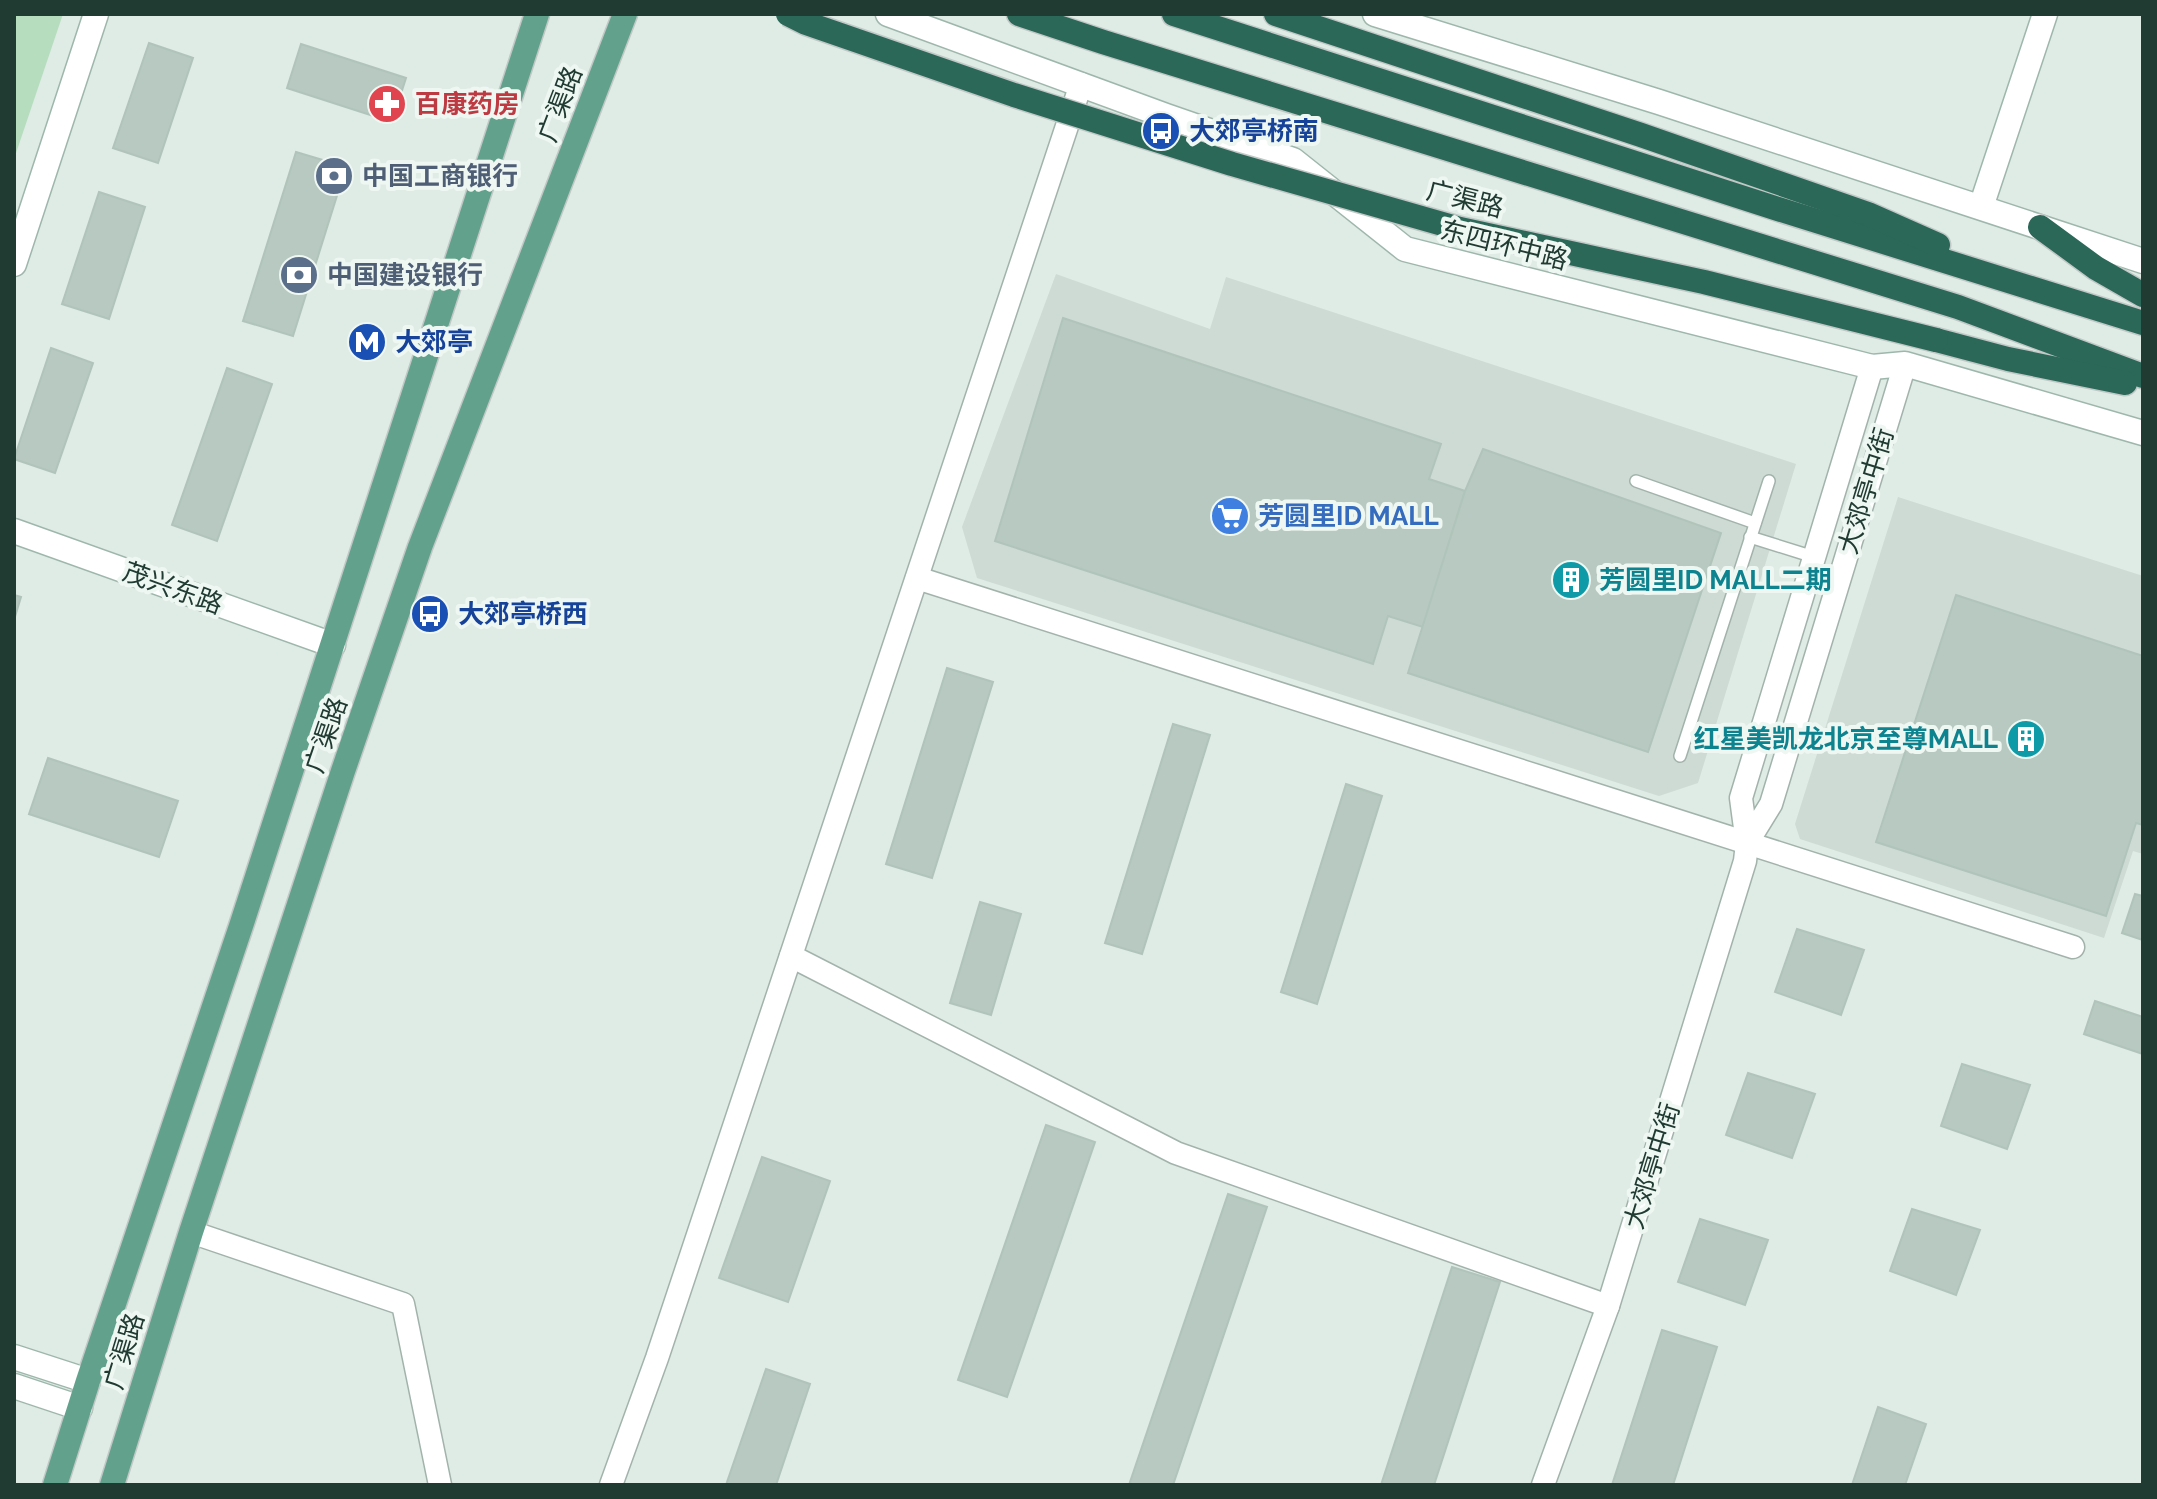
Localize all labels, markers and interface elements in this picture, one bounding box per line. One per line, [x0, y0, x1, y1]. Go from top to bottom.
street label: 广渠路 [532, 62, 588, 146]
pharmacy icon: 百康药房 [366, 83, 408, 125]
place label: 百康药房 [415, 89, 519, 119]
bus stop icon: 大郊亭桥南 [1140, 110, 1182, 152]
place label: 大郊亭桥南 [1189, 116, 1319, 146]
bank icon: 中国工商银行 [313, 155, 355, 197]
place label: 中国工商银行 [362, 161, 518, 191]
street label: 广渠路 [1424, 175, 1506, 223]
street label: 东四环中路 [1437, 215, 1571, 275]
bank icon: 中国建设银行 [278, 254, 320, 296]
place label: 中国建设银行 [327, 260, 483, 290]
metro station icon: 大郊亭 [346, 321, 388, 363]
place label: 大郊亭 [395, 327, 473, 357]
street label: 大郊亭中街 [1833, 424, 1899, 558]
supermarket icon: 芳圆里ID MALL [1209, 495, 1251, 537]
place label: 芳圆里ID MALL [1258, 501, 1439, 531]
street label: 茂兴东路 [119, 556, 227, 620]
building icon: 芳圆里ID MALL二期 [1550, 559, 1592, 601]
place label: 芳圆里ID MALL二期 [1599, 565, 1832, 595]
bus stop icon: 大郊亭桥西 [409, 593, 451, 635]
place label: 大郊亭桥西 [458, 599, 588, 629]
street label: 广渠路 [299, 693, 353, 777]
building icon: 红星美凯龙北京至尊MALL [2005, 718, 2047, 760]
place label: 红星美凯龙北京至尊MALL [1694, 724, 1998, 754]
street label: 大郊亭中街 [1619, 1099, 1685, 1233]
street label: 广渠路 [98, 1309, 150, 1393]

